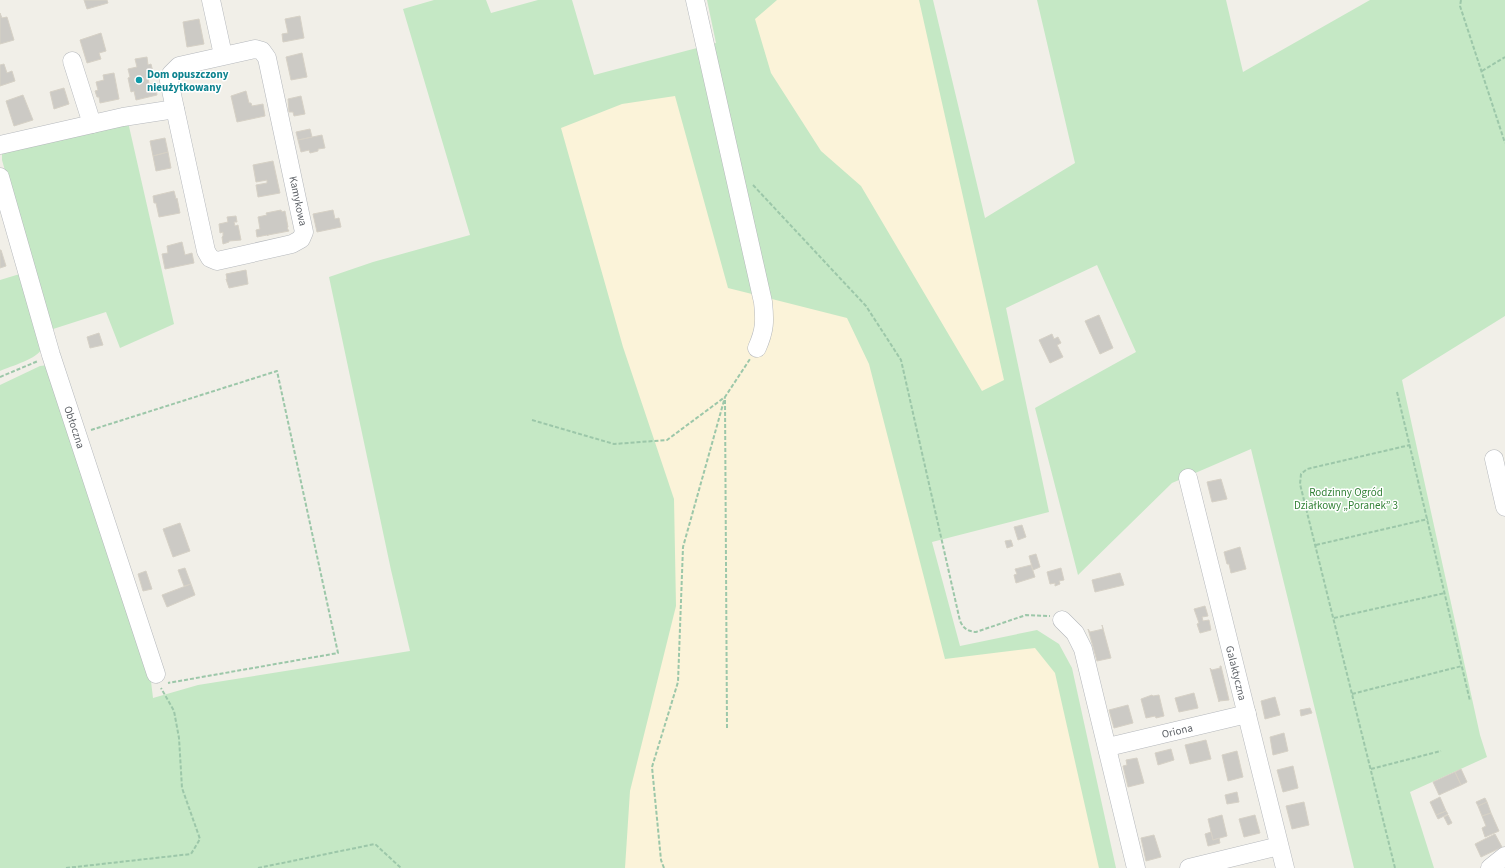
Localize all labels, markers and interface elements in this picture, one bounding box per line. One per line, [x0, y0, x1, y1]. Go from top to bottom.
place label: Dom opuszczony nieużytkowany [147, 67, 229, 95]
marker: Dom opuszczony nieużytkowany [134, 75, 144, 85]
street label: Kamykowa [285, 175, 311, 227]
street label: Obłoczna [61, 404, 89, 450]
park label: Rodzinny Ogród Działkowy „Poranek” 3 [1294, 485, 1398, 513]
street label: Galaktyczna [1222, 644, 1251, 702]
street label: Oriona [1160, 720, 1194, 742]

